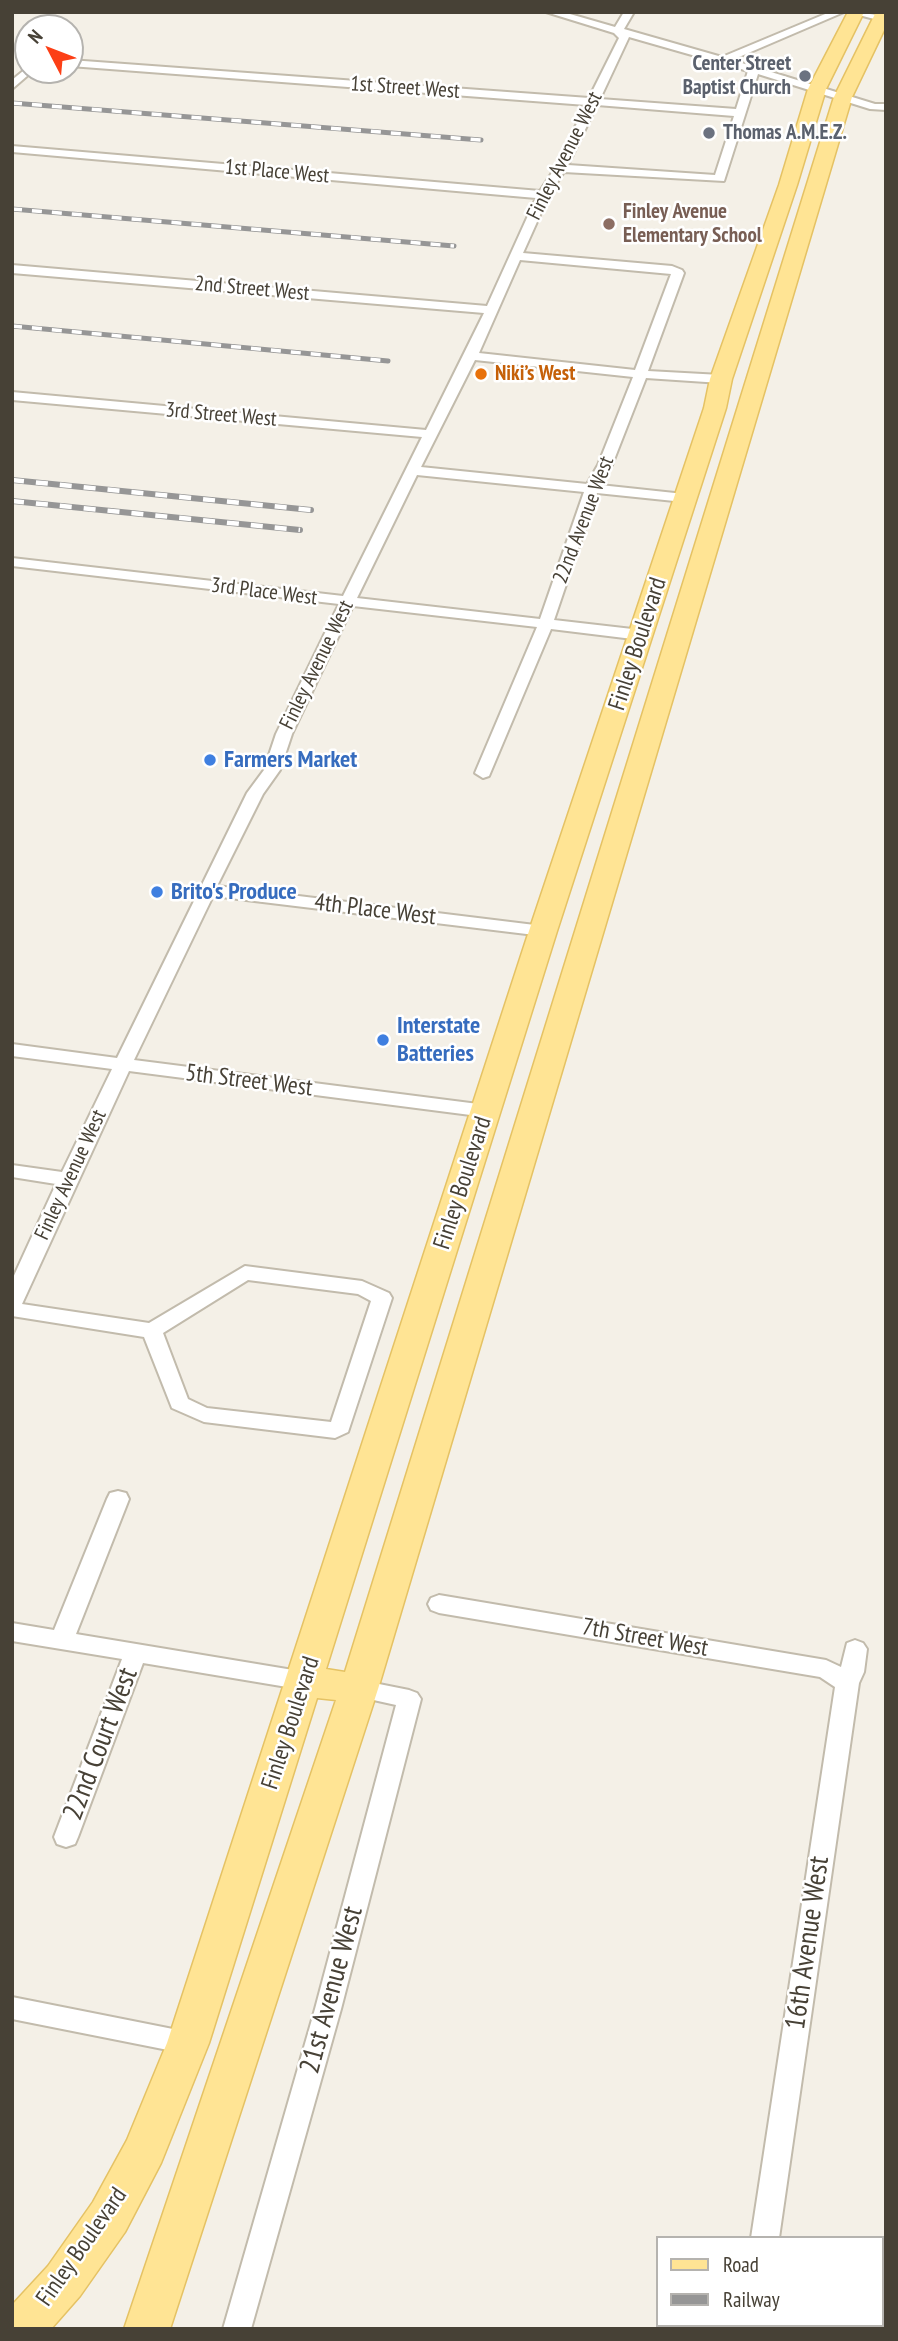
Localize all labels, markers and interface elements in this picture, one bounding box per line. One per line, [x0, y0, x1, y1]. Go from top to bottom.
north arrow [14, 14, 84, 84]
text: N [23, 24, 47, 48]
place label: Center Street Baptist Church [683, 51, 791, 101]
marker: Center Street Baptist Church [797, 68, 813, 84]
street label: 1st Street West [349, 72, 461, 104]
street label: Finley Avenue West [522, 88, 608, 224]
place label: Thomas A.M.E.Z. [723, 120, 847, 146]
marker: Thomas A.M.E.Z. [701, 125, 717, 141]
street label: 1st Place West [224, 155, 330, 189]
place label: Finley Avenue Elementary School [623, 199, 762, 249]
marker: Finley Avenue Elementary School [601, 216, 617, 232]
street label: 2nd Street West [194, 271, 310, 307]
place label: Niki’s West [495, 361, 575, 387]
marker: Niki’s West [473, 366, 489, 382]
street label: 3rd Street West [164, 398, 278, 432]
street label: 22nd Avenue West [548, 453, 620, 587]
street label: 3rd Place West [210, 573, 318, 611]
street label: Finley Boulevard [603, 574, 673, 714]
street label: Finley Avenue West [275, 596, 359, 734]
place label: Farmers Market [224, 746, 357, 774]
marker: Farmers Market [202, 752, 218, 768]
place label: Brito's Produce [171, 878, 297, 906]
marker: Brito's Produce [149, 884, 165, 900]
street label: 4th Place West [313, 888, 437, 932]
place label: Interstate Batteries [397, 1012, 480, 1068]
marker: Interstate Batteries [375, 1032, 391, 1048]
street label: 5th Street West [184, 1059, 314, 1103]
street label: Finley Avenue West [30, 1106, 112, 1244]
street label: Finley Boulevard [428, 1113, 498, 1253]
street label: 7th Street West [580, 1613, 710, 1663]
street label: Finley Boulevard [256, 1653, 326, 1793]
street label: 22nd Court West [57, 1663, 145, 1825]
street label: 16th Avenue West [779, 1854, 837, 2032]
street label: 21st Avenue West [294, 1903, 370, 2077]
street label: Finley Boulevard [31, 2182, 133, 2312]
legend [656, 2236, 884, 2327]
text: Road [723, 2251, 759, 2278]
text: Railway [723, 2286, 780, 2313]

